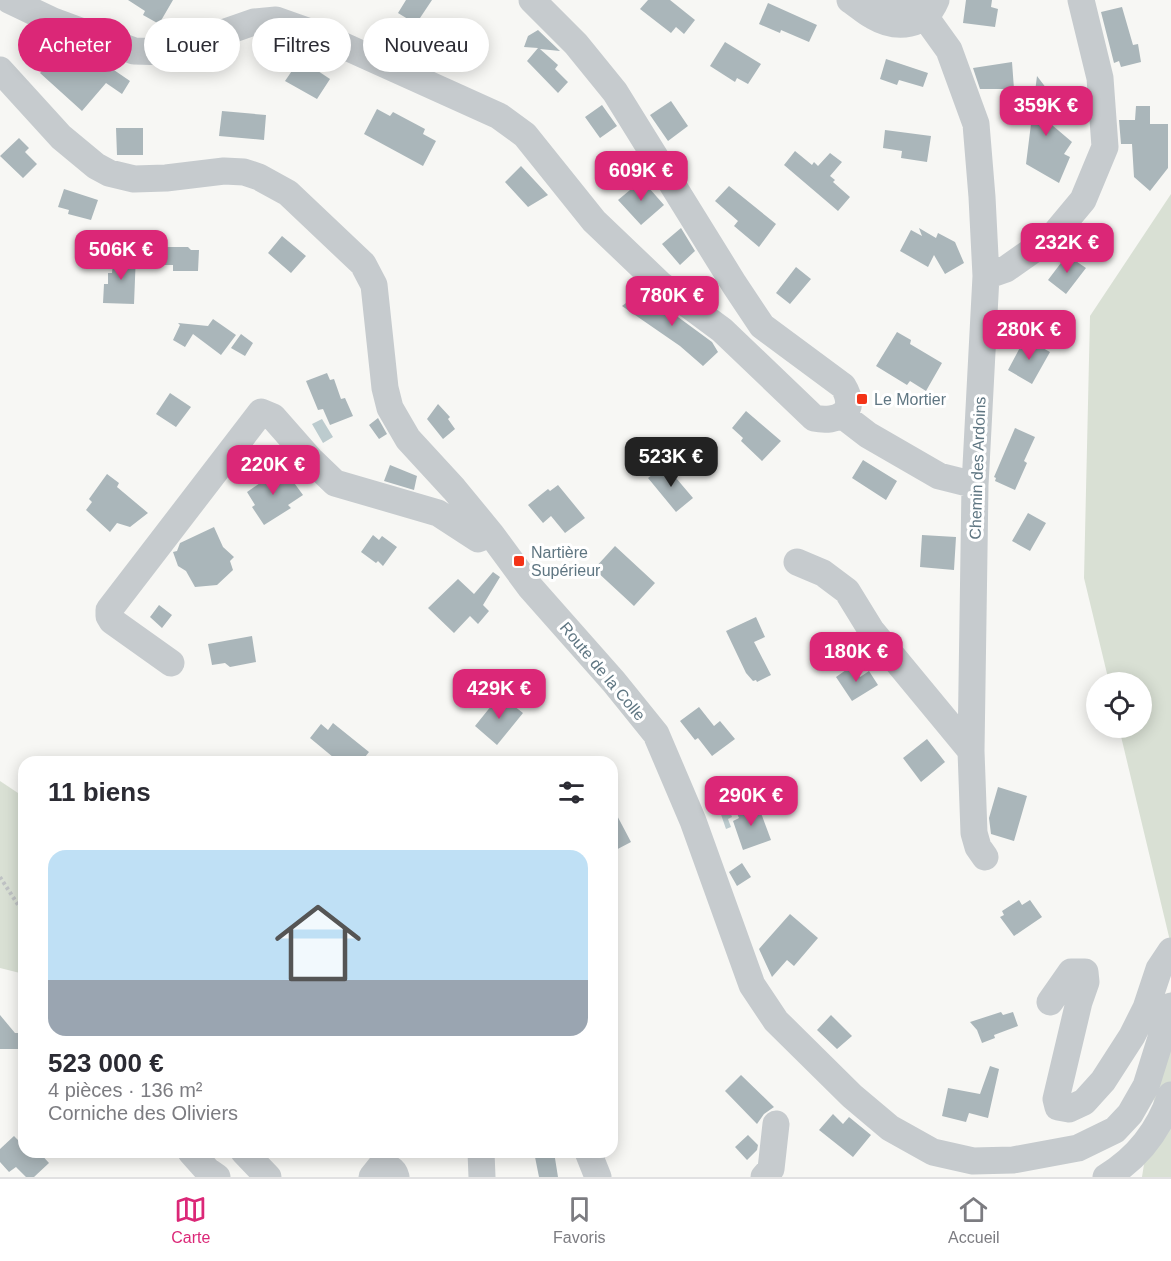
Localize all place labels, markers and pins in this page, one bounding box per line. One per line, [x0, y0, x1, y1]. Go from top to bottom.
pin: 359K € [997, 86, 1095, 137]
pin: 609K € [592, 151, 690, 202]
pin: 232K € [1018, 223, 1116, 274]
pin: 506K € [72, 230, 170, 281]
pin: 780K € [623, 276, 721, 327]
pin: 280K € [980, 310, 1078, 361]
place label: Le Mortier [874, 391, 947, 408]
marker: Le Mortier [855, 392, 869, 406]
pin: 523K € [622, 437, 720, 488]
pin: 220K € [224, 445, 322, 496]
place label: Nartière Supérieur [531, 544, 601, 579]
marker: Nartière Supérieur [512, 554, 526, 568]
pin: 180K € [807, 632, 905, 683]
pin: 429K € [450, 669, 548, 720]
pin: 290K € [702, 776, 800, 827]

